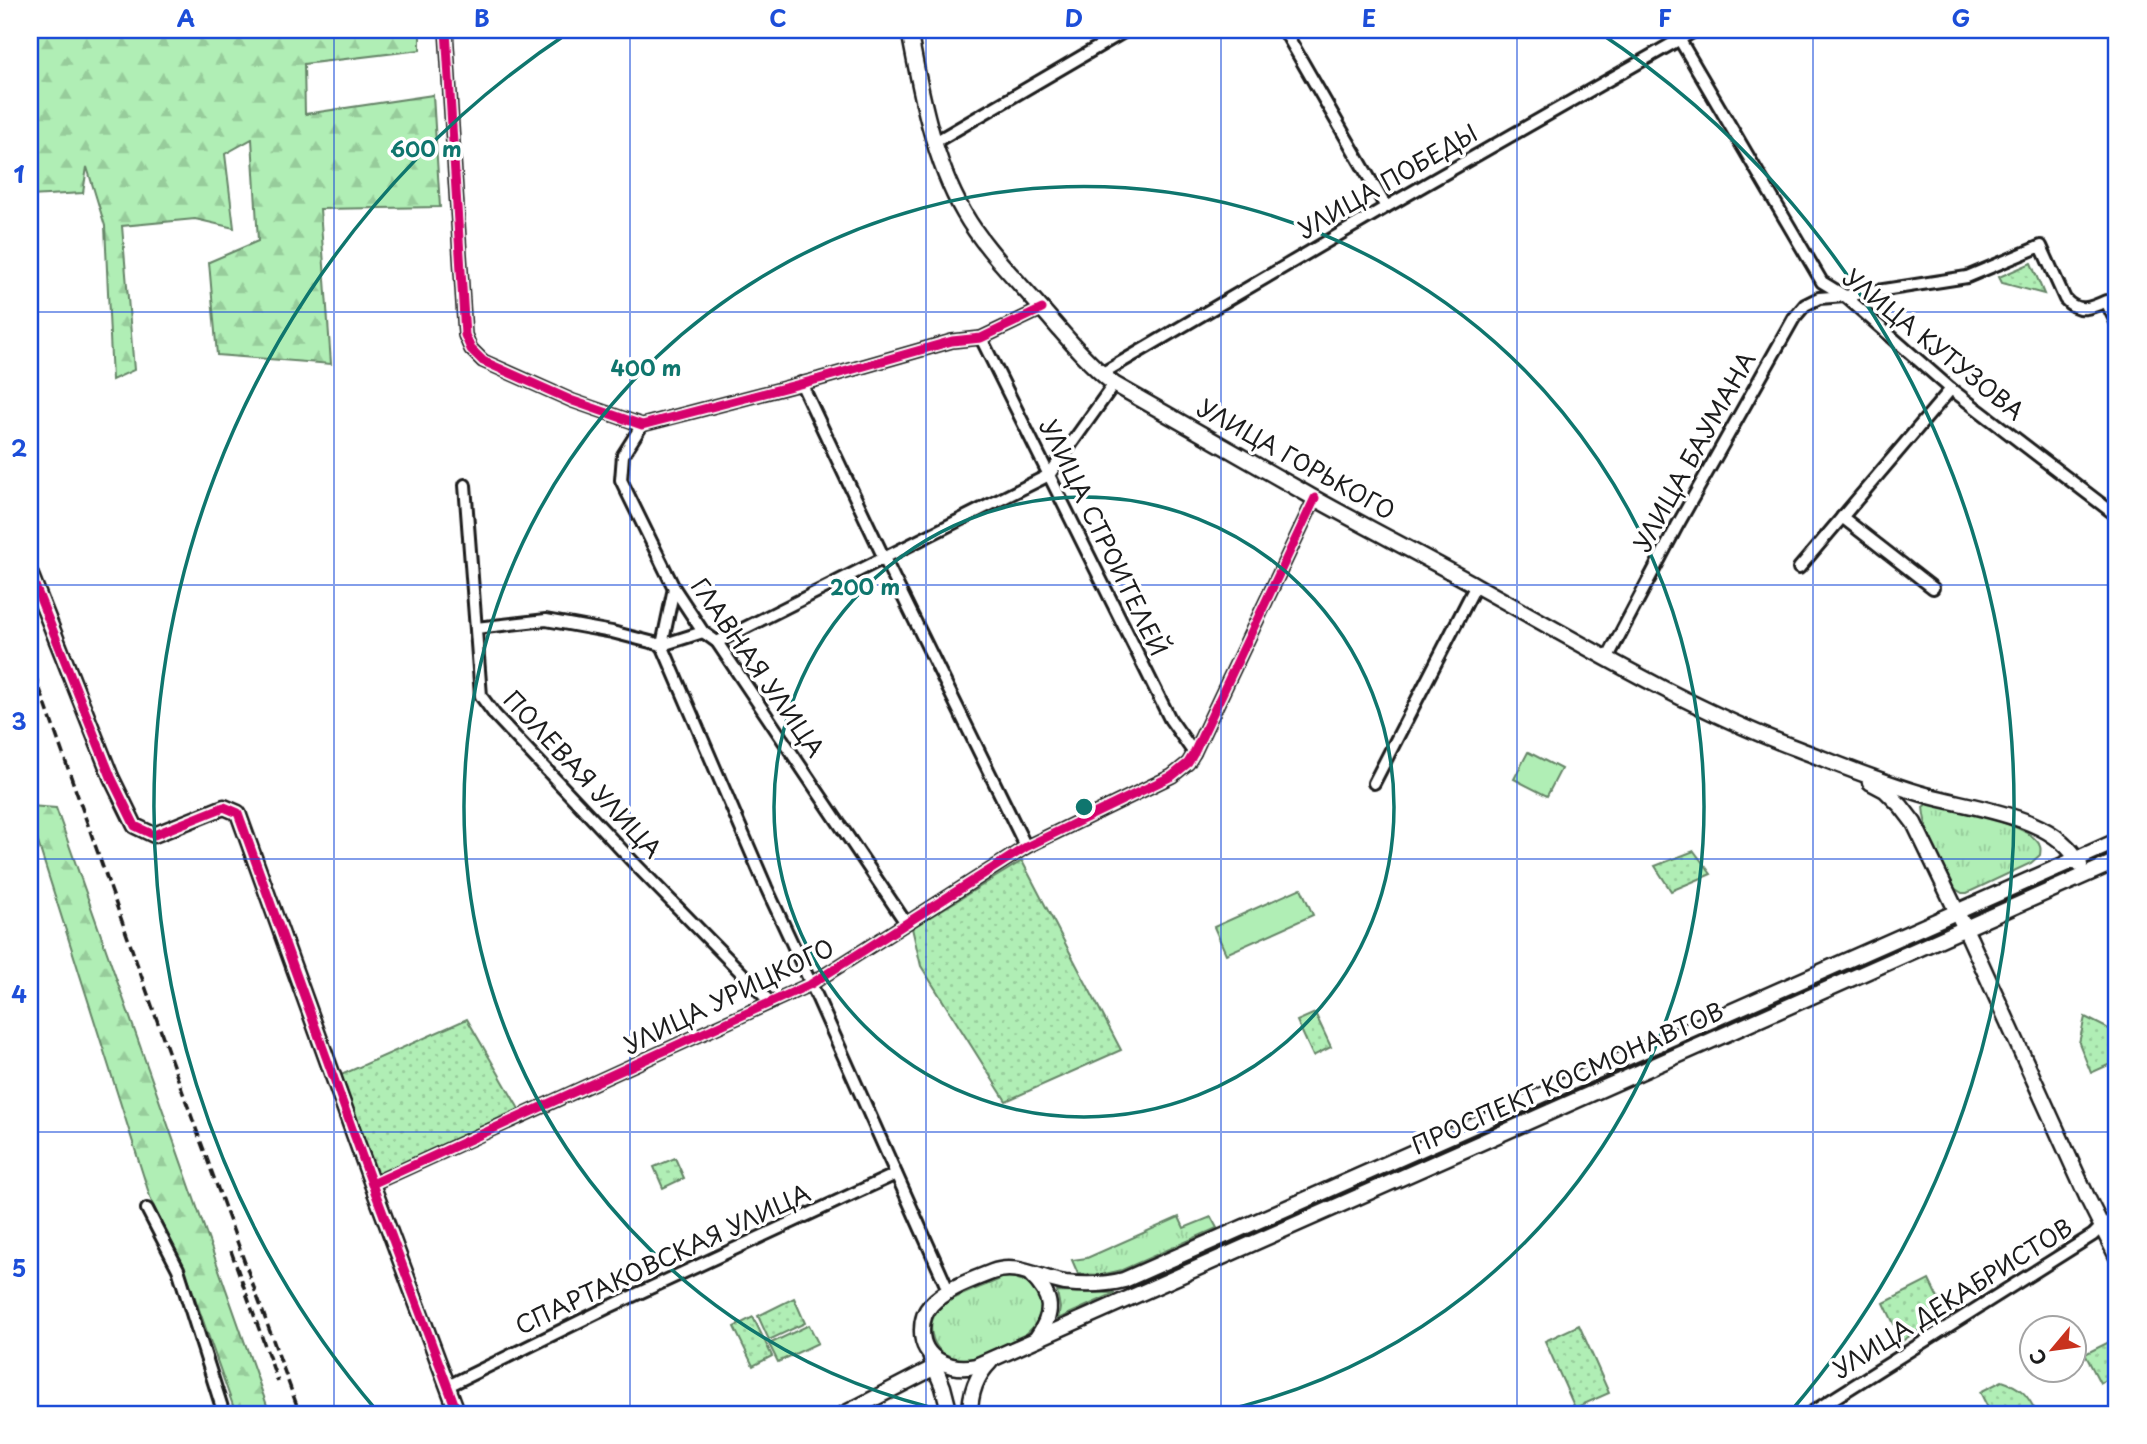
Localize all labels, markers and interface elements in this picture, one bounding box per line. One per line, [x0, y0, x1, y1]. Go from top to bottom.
text: A [177, 0, 195, 35]
text: B [474, 0, 490, 35]
text: C [769, 0, 787, 35]
text: D [1065, 0, 1083, 35]
text: E [1362, 0, 1376, 35]
text: F [1658, 0, 1672, 35]
text: G [1952, 0, 1970, 35]
street label: УЛИЦА ПОБЕДЫ [1290, 114, 1484, 247]
text: 600 m [390, 132, 462, 164]
text: 1 [14, 156, 25, 191]
street label: УЛИЦА КУТУЗОВА [1836, 259, 2033, 428]
street label: УЛИЦА БАУМАНА [1623, 344, 1763, 558]
text: 400 m [611, 351, 681, 383]
street label: УЛИЦА ГОРЬКОГО [1191, 389, 1402, 528]
street label: УЛИЦА СТРОИТЕЛЕЙ [1032, 412, 1178, 662]
text: 2 [11, 430, 27, 465]
street label: ГЛАВНАЯ УЛИЦА [683, 570, 834, 764]
text: 200 m [830, 570, 900, 602]
street label: ПОЛЕВАЯ УЛИЦА [496, 682, 671, 866]
text: 3 [11, 703, 27, 738]
centre of rings [1072, 795, 1096, 819]
street label: УЛИЦА УРИЦКОГО [617, 929, 840, 1062]
text: 4 [11, 976, 27, 1011]
street label: ПРОСПЕКТ КОСМОНАВТОВ [1405, 992, 1729, 1162]
street label: СПАРТАКОВСКАЯ УЛИЦА [509, 1174, 816, 1343]
street label: УЛИЦА ДЕКАБРИСТОВ [1827, 1213, 2079, 1385]
text: 5 [12, 1250, 26, 1285]
north arrow [2018, 1314, 2088, 1384]

